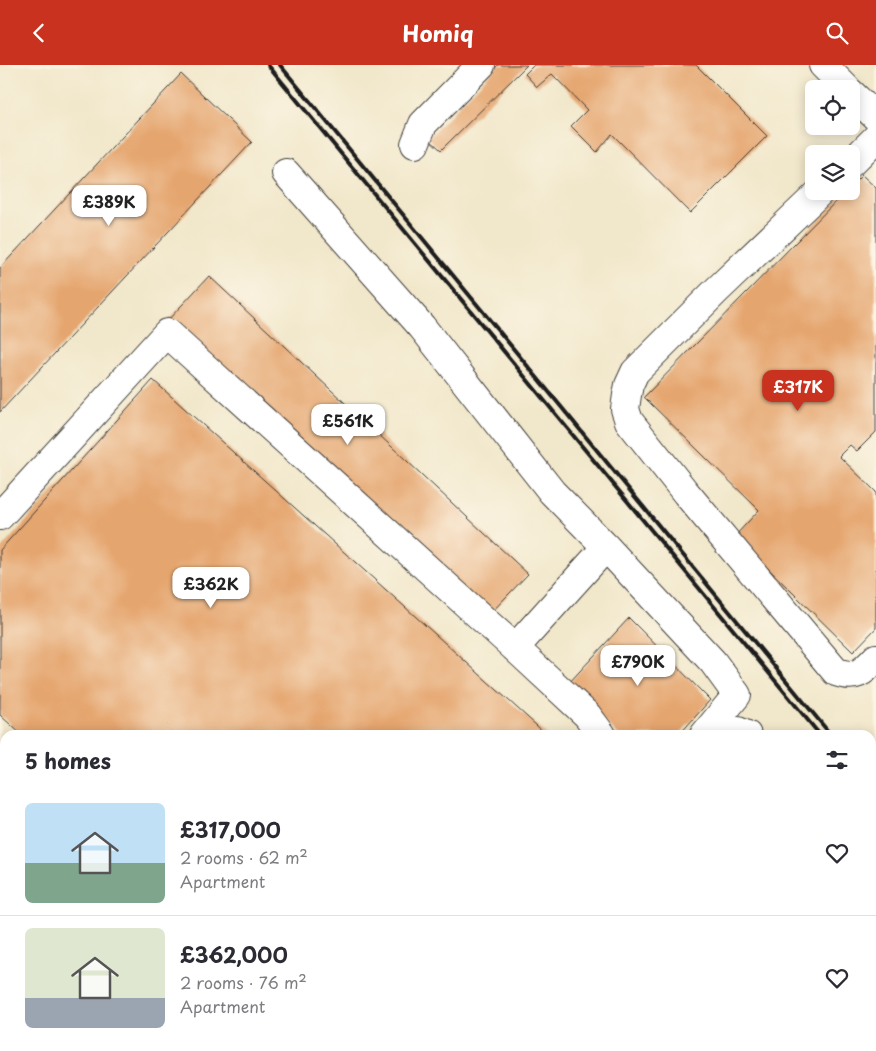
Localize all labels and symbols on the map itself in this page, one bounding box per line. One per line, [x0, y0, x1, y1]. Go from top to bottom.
pin: £389K [74, 185, 144, 227]
pin: £317K [763, 369, 833, 412]
pin: £561K [313, 403, 383, 446]
pin: £362K [176, 567, 246, 609]
pin: £790K [603, 645, 673, 687]

